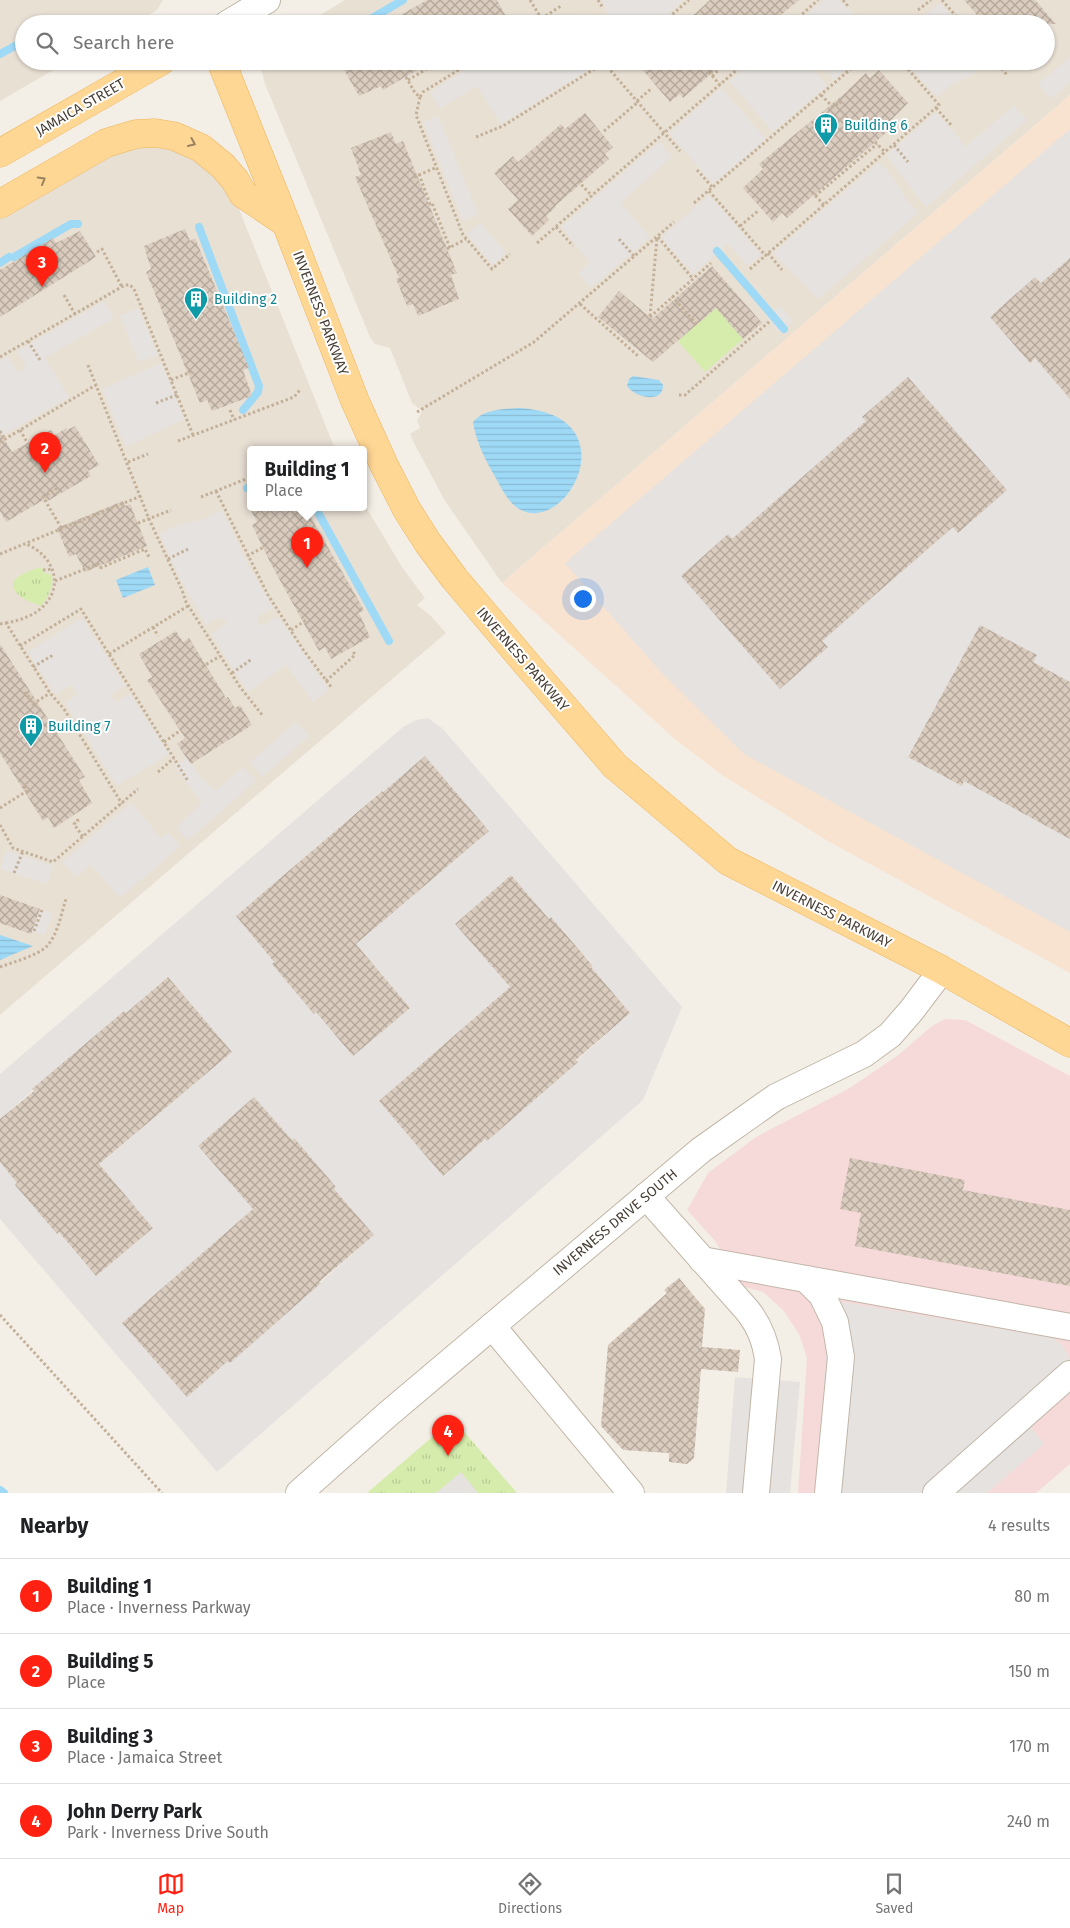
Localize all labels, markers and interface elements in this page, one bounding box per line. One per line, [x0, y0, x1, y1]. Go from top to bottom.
search box [15, 15, 1055, 70]
icon: search [33, 29, 61, 57]
text: Search here [73, 31, 174, 54]
street label: JAMAICA STREET [33, 75, 129, 140]
building icon: Building 6 [813, 112, 839, 146]
place label: Building 6 [844, 117, 908, 134]
one-way arrow [187, 137, 196, 148]
one-way arrow [37, 176, 46, 186]
pin: 3 [26, 246, 58, 287]
street label: INVERNESS PARKWAY [289, 249, 352, 378]
building icon: Building 2 [183, 286, 209, 320]
place label: Building 2 [214, 291, 277, 308]
pin: 2 [29, 432, 61, 473]
popup [247, 446, 367, 511]
text: Building 1 [264, 458, 350, 481]
text: Place [264, 481, 303, 500]
pin: 1 [291, 527, 323, 568]
your location [570, 586, 596, 612]
street label: INVERNESS PARKWAY [473, 604, 572, 715]
building icon: Building 7 [18, 713, 44, 747]
place label: Building 7 [48, 718, 110, 735]
street label: INVERNESS PARKWAY [769, 877, 895, 952]
street label: INVERNESS DRIVE SOUTH [550, 1165, 681, 1279]
pin: 4 [432, 1415, 464, 1456]
text: Nearby [20, 1513, 88, 1539]
text: 4 results [988, 1516, 1050, 1535]
text: Building 1 [67, 1575, 152, 1598]
text: 1 [32, 1587, 40, 1606]
text: 80 m [1014, 1587, 1050, 1606]
text: Place · Inverness Parkway [67, 1598, 251, 1617]
text: Building 5 [67, 1650, 153, 1673]
text: 2 [32, 1662, 40, 1681]
text: 150 m [1008, 1662, 1050, 1681]
text: Place [67, 1673, 106, 1692]
text: Building 3 [67, 1725, 153, 1748]
text: 3 [32, 1737, 40, 1756]
text: 170 m [1009, 1737, 1050, 1756]
text: Place · Jamaica Street [67, 1748, 222, 1767]
text: John Derry Park [67, 1800, 202, 1823]
text: 4 [31, 1812, 41, 1831]
text: 240 m [1007, 1812, 1050, 1831]
text: Park · Inverness Drive South [67, 1823, 269, 1842]
tab: Map [157, 1870, 185, 1917]
tab: Directions [498, 1870, 562, 1917]
tab: Saved [875, 1870, 913, 1917]

